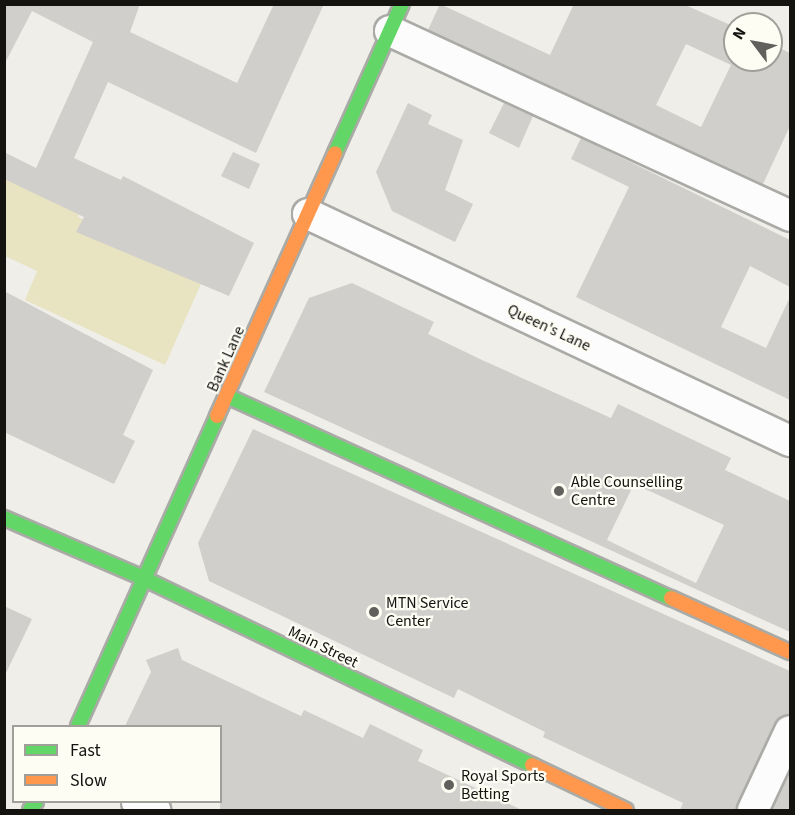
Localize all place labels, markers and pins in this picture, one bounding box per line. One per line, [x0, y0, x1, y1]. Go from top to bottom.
place label: Able Counselling Centre [571, 472, 683, 510]
marker: Able Counselling Centre [552, 484, 566, 498]
place label: MTN Service Center [386, 593, 468, 631]
marker: MTN Service Center [367, 605, 381, 619]
place label: Royal Sports Betting [461, 766, 545, 804]
marker: Royal Sports Betting [442, 778, 456, 792]

